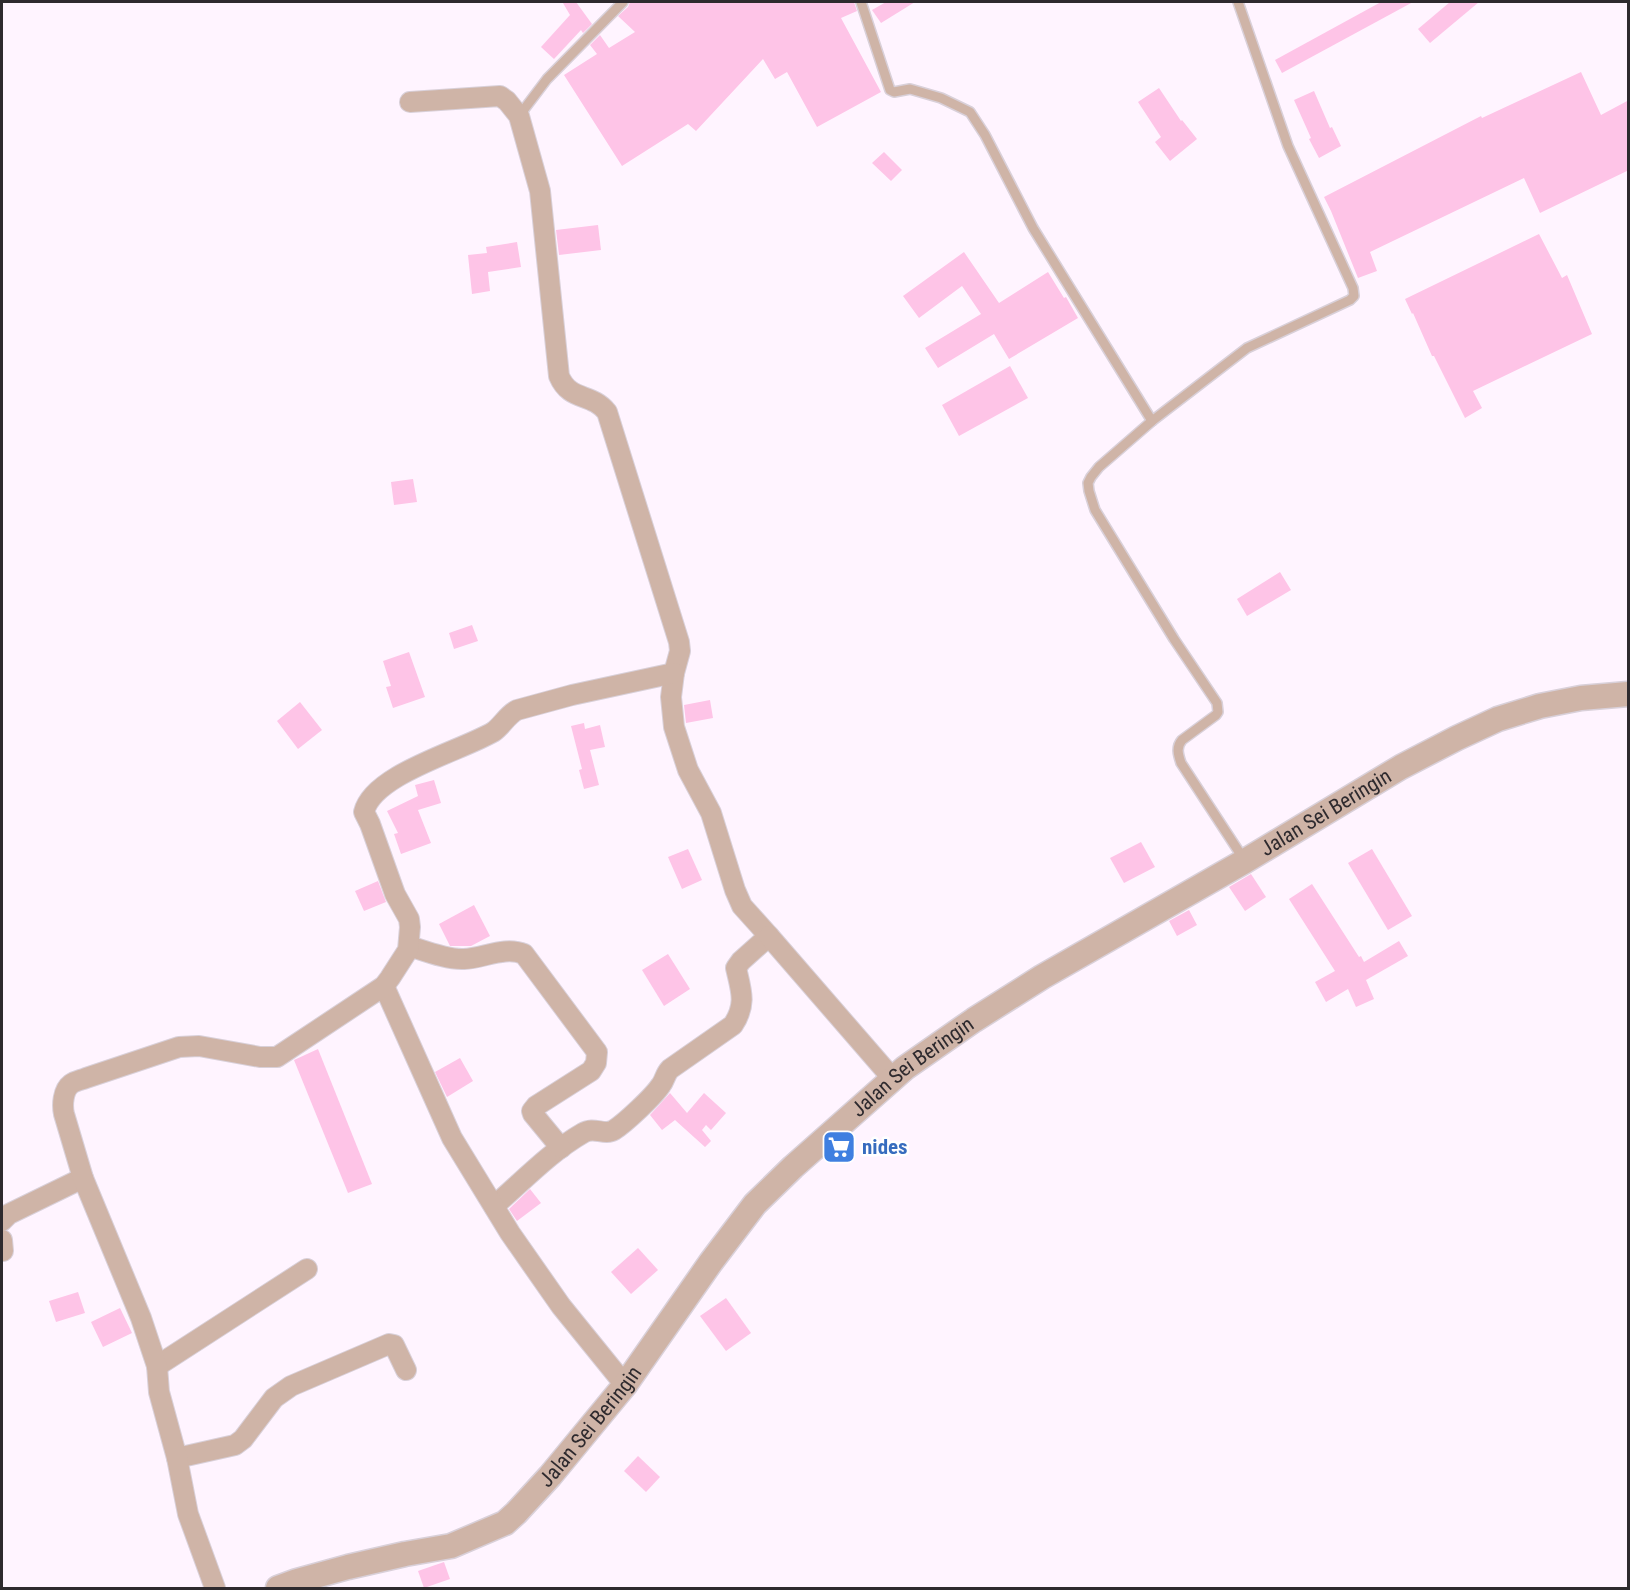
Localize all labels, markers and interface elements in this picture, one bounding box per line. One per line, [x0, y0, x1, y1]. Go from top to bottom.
street label: Jalan Sei Beringin [1256, 764, 1396, 861]
street label: Jalan Sei Beringin [846, 1012, 978, 1122]
supermarket icon: nides [821, 1129, 857, 1165]
place label: nides [862, 1135, 908, 1159]
street label: Jalan Sei Beringin [534, 1362, 646, 1492]

